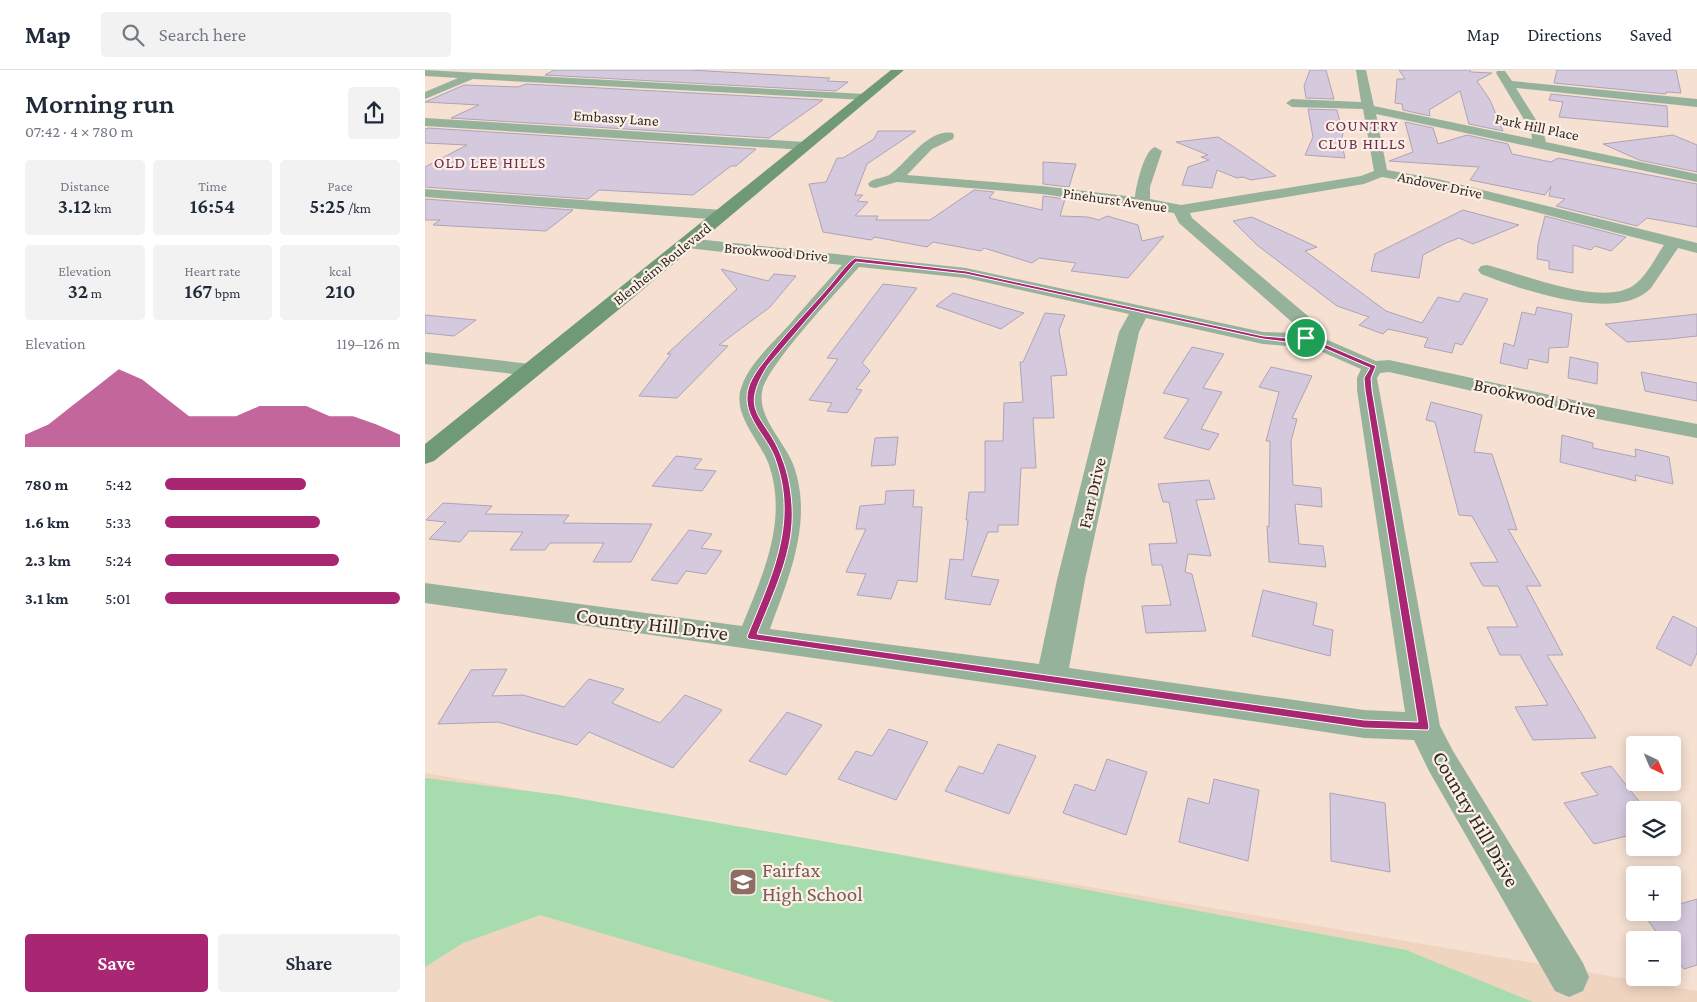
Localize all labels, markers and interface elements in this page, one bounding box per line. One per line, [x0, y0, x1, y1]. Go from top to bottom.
search box [101, 12, 451, 57]
text: Map [25, 21, 71, 48]
icon: search [119, 21, 147, 49]
text: Search here [159, 24, 246, 45]
text: Map [1467, 25, 1499, 45]
text: Directions [1527, 25, 1602, 45]
text: Saved [1630, 25, 1672, 45]
button: share [348, 87, 400, 139]
text: Morning run [25, 88, 174, 119]
street label: Embassy Lane [573, 107, 660, 130]
street label: Park Hill Place [1494, 110, 1581, 144]
district label: COUNTRY CLUB HILLS [1318, 117, 1406, 152]
text: 07:42 · 4 × 780 m [25, 123, 133, 140]
district label: OLD LEE HILLS [434, 154, 546, 171]
street label: Andover Drive [1396, 168, 1484, 202]
text: Distance [60, 178, 109, 194]
text: Time [198, 178, 227, 194]
text: Pace [328, 178, 353, 194]
street label: Pinehurst Avenue [1062, 185, 1169, 215]
text: 3.12 [58, 194, 91, 218]
text: 16:54 [190, 194, 235, 218]
text: 5:25 [309, 194, 345, 218]
text: km [91, 200, 112, 216]
text: /km [345, 200, 371, 216]
street label: Blenheim Boulevard [610, 220, 714, 308]
street label: Brookwood Drive [723, 239, 829, 265]
text: Elevation [58, 263, 111, 279]
text: Heart rate [185, 263, 240, 279]
text: kcal [329, 263, 351, 279]
text: 32 [68, 279, 88, 303]
text: 167 [184, 279, 212, 303]
text: 210 [325, 279, 355, 303]
text: m [88, 285, 102, 301]
text: bpm [212, 285, 241, 301]
pin [1285, 317, 1327, 359]
icon: arrive [1292, 324, 1320, 352]
text: Elevation [25, 335, 86, 352]
text: 119–126 m [337, 335, 400, 352]
street label: Brookwood Drive [1472, 374, 1598, 422]
street label: Farr Drive [1074, 456, 1110, 530]
text: 780 m [25, 476, 68, 493]
text: 5:42 [105, 476, 132, 493]
text: 1.6 km [25, 514, 69, 531]
text: 5:33 [105, 514, 131, 531]
text: 2.3 km [25, 552, 71, 569]
text: 5:24 [105, 552, 132, 569]
text: 3.1 km [25, 590, 68, 607]
text: 5:01 [105, 590, 131, 607]
street label: Country Hill Drive [575, 603, 729, 645]
north arrow [1626, 736, 1681, 791]
map controls [1626, 736, 1681, 986]
street label: Country Hill Drive [1427, 747, 1525, 891]
button: layers [1626, 801, 1681, 856]
place label: Fairfax High School [762, 858, 863, 906]
button: + [1626, 866, 1681, 921]
school or university icon: Fairfax High School [728, 867, 758, 897]
button: − [1626, 931, 1681, 986]
button: Save [25, 934, 208, 992]
button: Share [218, 934, 400, 992]

